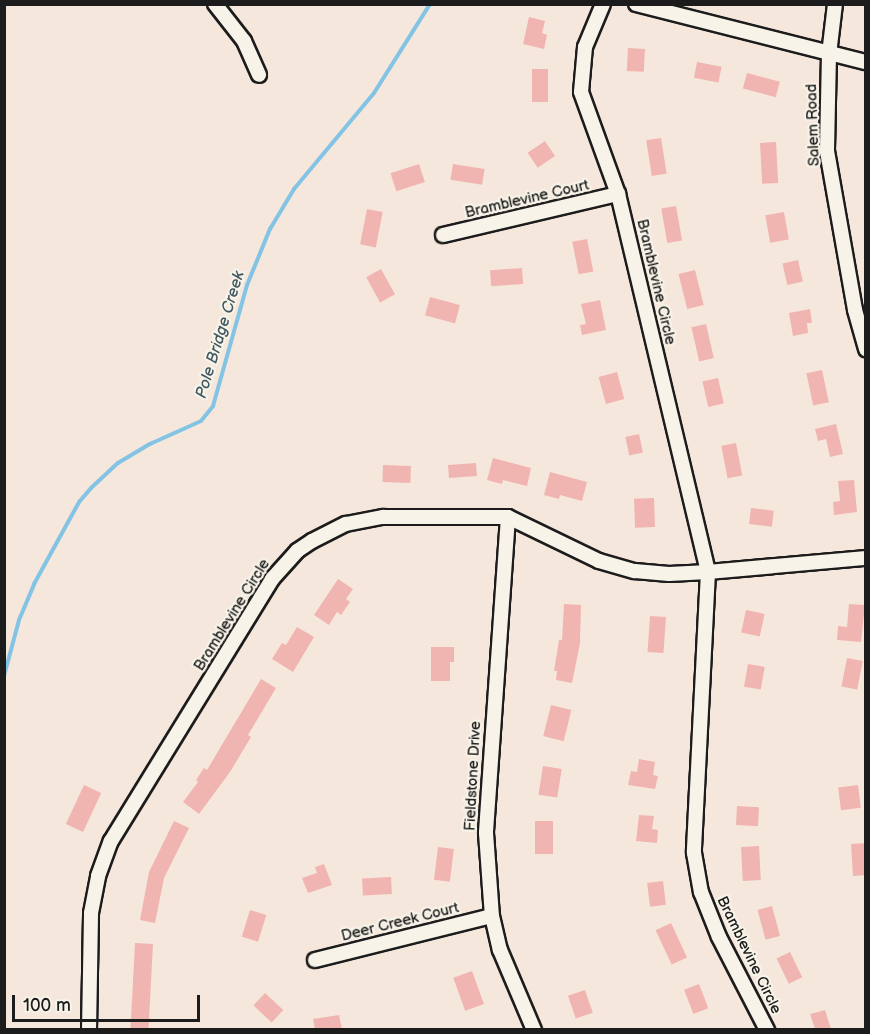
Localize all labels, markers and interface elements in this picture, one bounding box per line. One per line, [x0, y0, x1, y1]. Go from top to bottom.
street label: Salem Road [803, 83, 823, 167]
street label: Bramblevine Court [463, 176, 591, 222]
street label: Bramblevine Circle [633, 217, 679, 347]
water label: Pole Bridge Creek [192, 269, 250, 401]
street label: Bramblevine Circle [190, 556, 274, 674]
street label: Fieldstone Drive [461, 721, 485, 831]
street label: Bramblevine Circle [713, 893, 785, 1017]
street label: Deer Creek Court [339, 899, 461, 945]
scale bar [15, 983, 202, 1021]
text: 100 m [23, 995, 71, 1016]

